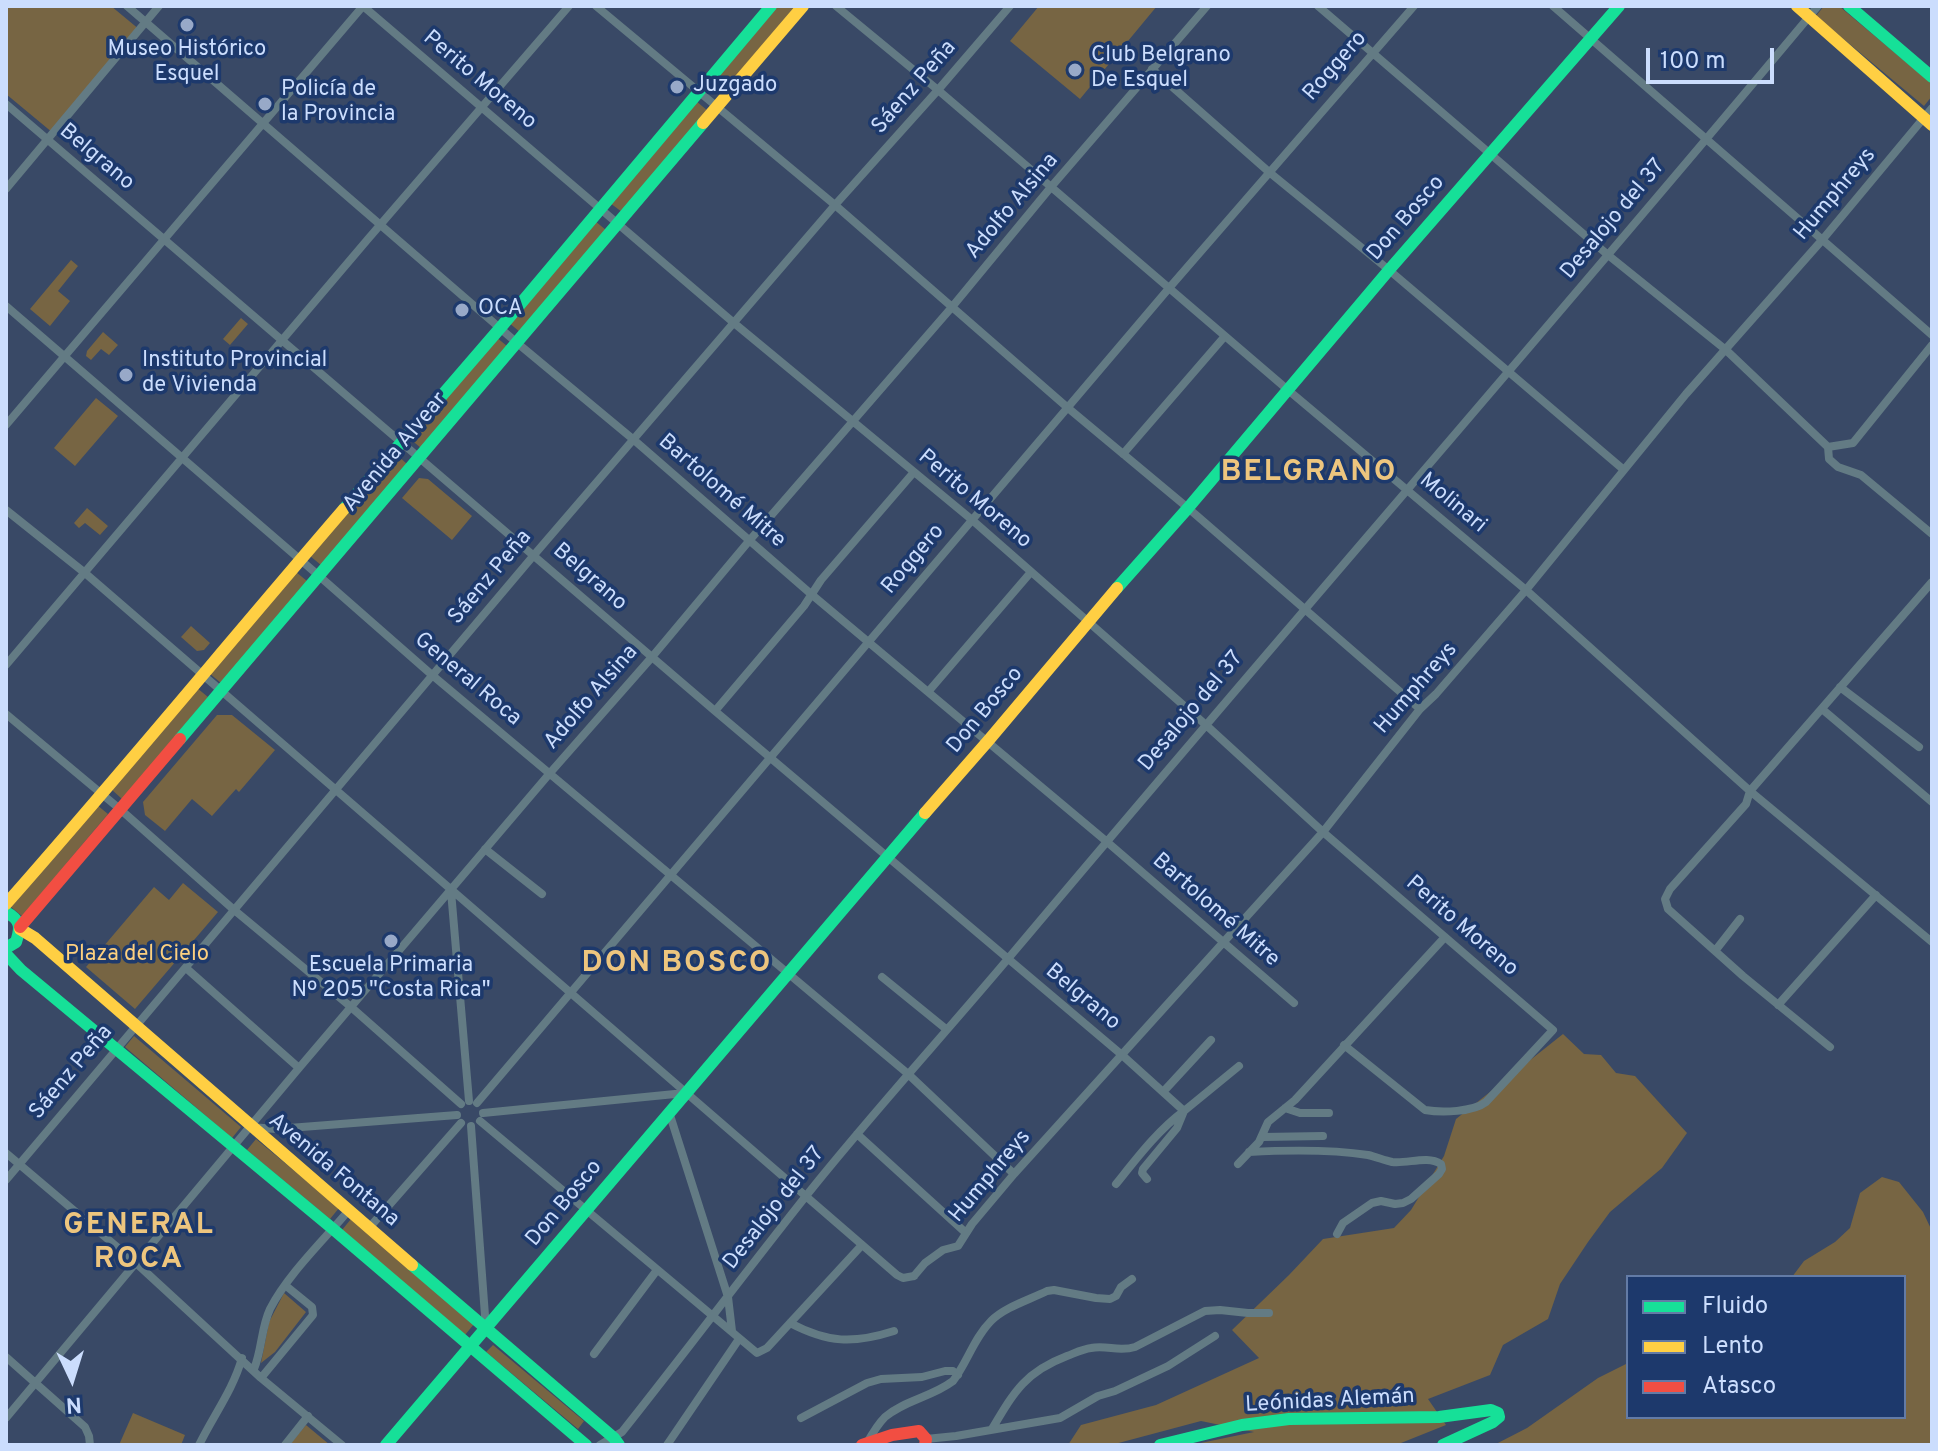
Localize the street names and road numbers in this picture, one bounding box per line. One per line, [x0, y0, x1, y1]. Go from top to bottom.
street label: Perito Moreno [417, 26, 541, 136]
street label: Roggero [1299, 27, 1373, 107]
street label: Sáenz Peña [867, 36, 963, 140]
street label: Belgrano [53, 119, 139, 197]
street label: Humphreys [1790, 143, 1882, 247]
street label: Adolfo Alsina [961, 149, 1065, 265]
street label: Desalojo del 37 [1556, 155, 1672, 285]
street label: Don Bosco [1363, 171, 1451, 267]
street label: Avenida Alvear [338, 388, 454, 518]
street label: Bartolomé Mitre [652, 429, 790, 555]
street label: Perito Moreno [912, 445, 1036, 555]
street label: Molinari [1413, 468, 1491, 540]
street label: Roggero [877, 519, 951, 601]
street label: Sáenz Peña [444, 525, 538, 631]
street label: Belgrano [546, 539, 632, 617]
street label: General Roca [408, 628, 526, 732]
street label: Humphreys [1370, 638, 1464, 740]
street label: Adolfo Alsina [539, 640, 645, 756]
street label: Desalojo del 37 [1134, 647, 1250, 777]
street label: Don Bosco [942, 662, 1030, 760]
street label: Bartolomé Mitre [1146, 848, 1284, 974]
street label: Perito Moreno [1399, 871, 1523, 983]
street label: Belgrano [1039, 959, 1125, 1037]
street label: Sáenz Peña [25, 1020, 119, 1126]
street label: Avenida Fontana [262, 1109, 404, 1233]
street label: Humphreys [945, 1125, 1037, 1229]
street label: Desalojo del 37 [719, 1142, 831, 1276]
street label: Don Bosco [521, 1155, 609, 1253]
street label: Leónidas Alemán [1245, 1384, 1415, 1420]

